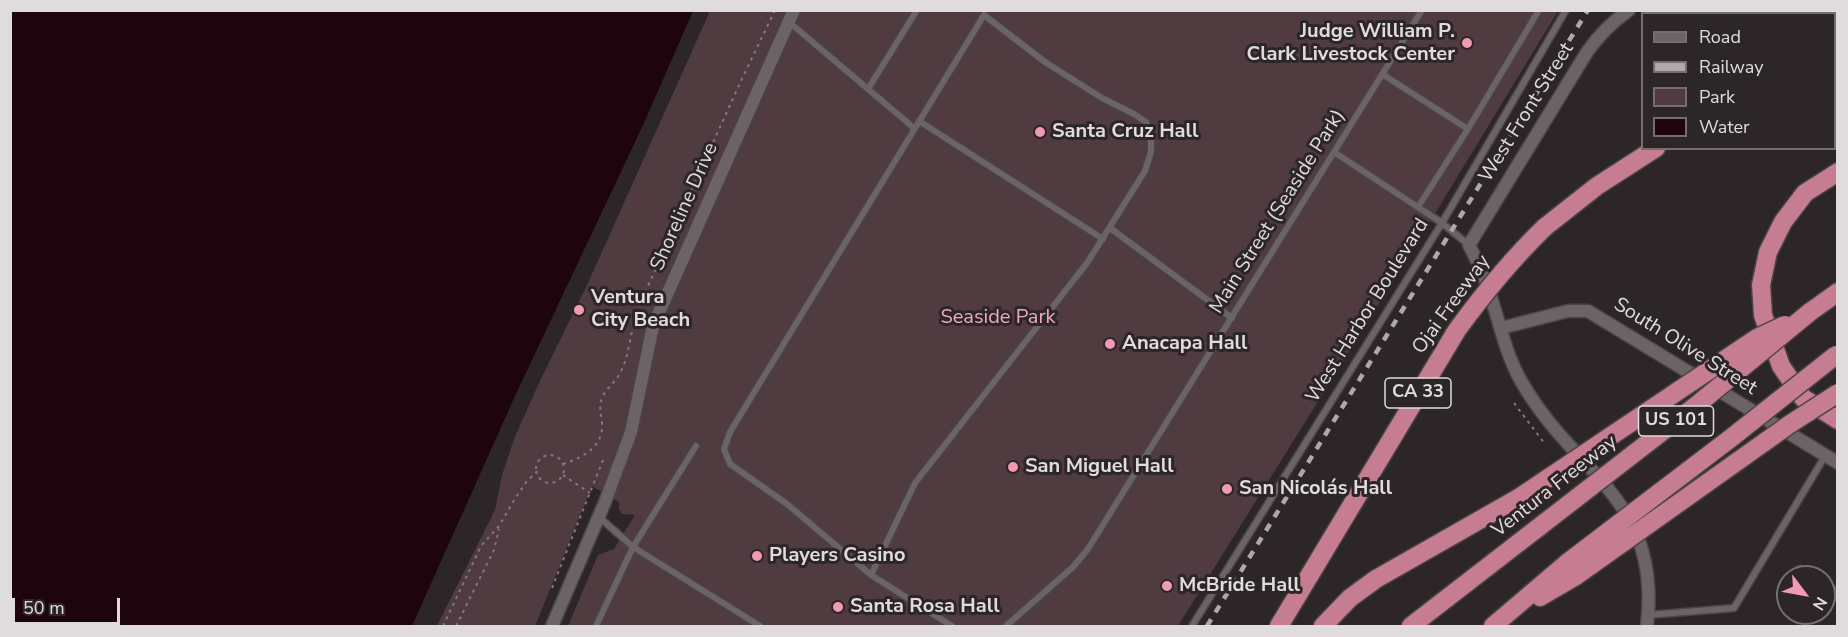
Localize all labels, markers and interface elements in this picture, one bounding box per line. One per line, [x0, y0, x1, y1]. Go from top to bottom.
legend [1641, 12, 1836, 150]
place label: Judge William P. Clark Livestock Center [1247, 20, 1455, 67]
text: Road [1699, 25, 1741, 49]
marker: Judge William P. Clark Livestock Center [1460, 36, 1474, 50]
street label: West Front Street [1474, 39, 1580, 187]
text: Railway [1699, 55, 1764, 79]
text: Park [1699, 85, 1735, 109]
street label: Main Street (Seaside Park) [1205, 105, 1351, 319]
text: Water [1699, 115, 1750, 139]
place label: Santa Cruz Hall [1052, 120, 1198, 144]
marker: Santa Cruz Hall [1033, 125, 1047, 139]
street label: Shoreline Drive [646, 139, 724, 275]
street label: West Harbor Boulevard [1301, 214, 1435, 408]
street label: Ojai Freeway [1408, 251, 1496, 359]
place label: Ventura City Beach [591, 286, 690, 333]
street label: South Olive Street [1609, 293, 1761, 401]
marker: Ventura City Beach [572, 303, 586, 317]
park label: Seaside Park [940, 306, 1056, 330]
place label: Anacapa Hall [1122, 332, 1247, 356]
marker: Anacapa Hall [1103, 337, 1117, 351]
road number: CA 33 [1385, 378, 1451, 408]
road number: US 101 [1638, 406, 1714, 436]
street label: Ventura Freeway [1488, 431, 1622, 543]
place label: San Miguel Hall [1025, 455, 1174, 479]
marker: San Miguel Hall [1006, 460, 1020, 474]
place label: San Nicolás Hall [1239, 477, 1392, 501]
marker: San Nicolás Hall [1220, 482, 1234, 496]
place label: Players Casino [769, 544, 906, 568]
marker: Players Casino [750, 549, 764, 563]
north arrow [1776, 565, 1836, 625]
place label: McBride Hall [1179, 574, 1300, 598]
marker: McBride Hall [1160, 579, 1174, 593]
scale bar [15, 586, 123, 624]
text: N [1807, 593, 1832, 614]
place label: Santa Rosa Hall [850, 595, 1000, 619]
text: 50 m [23, 596, 65, 620]
marker: Santa Rosa Hall [831, 600, 845, 614]

